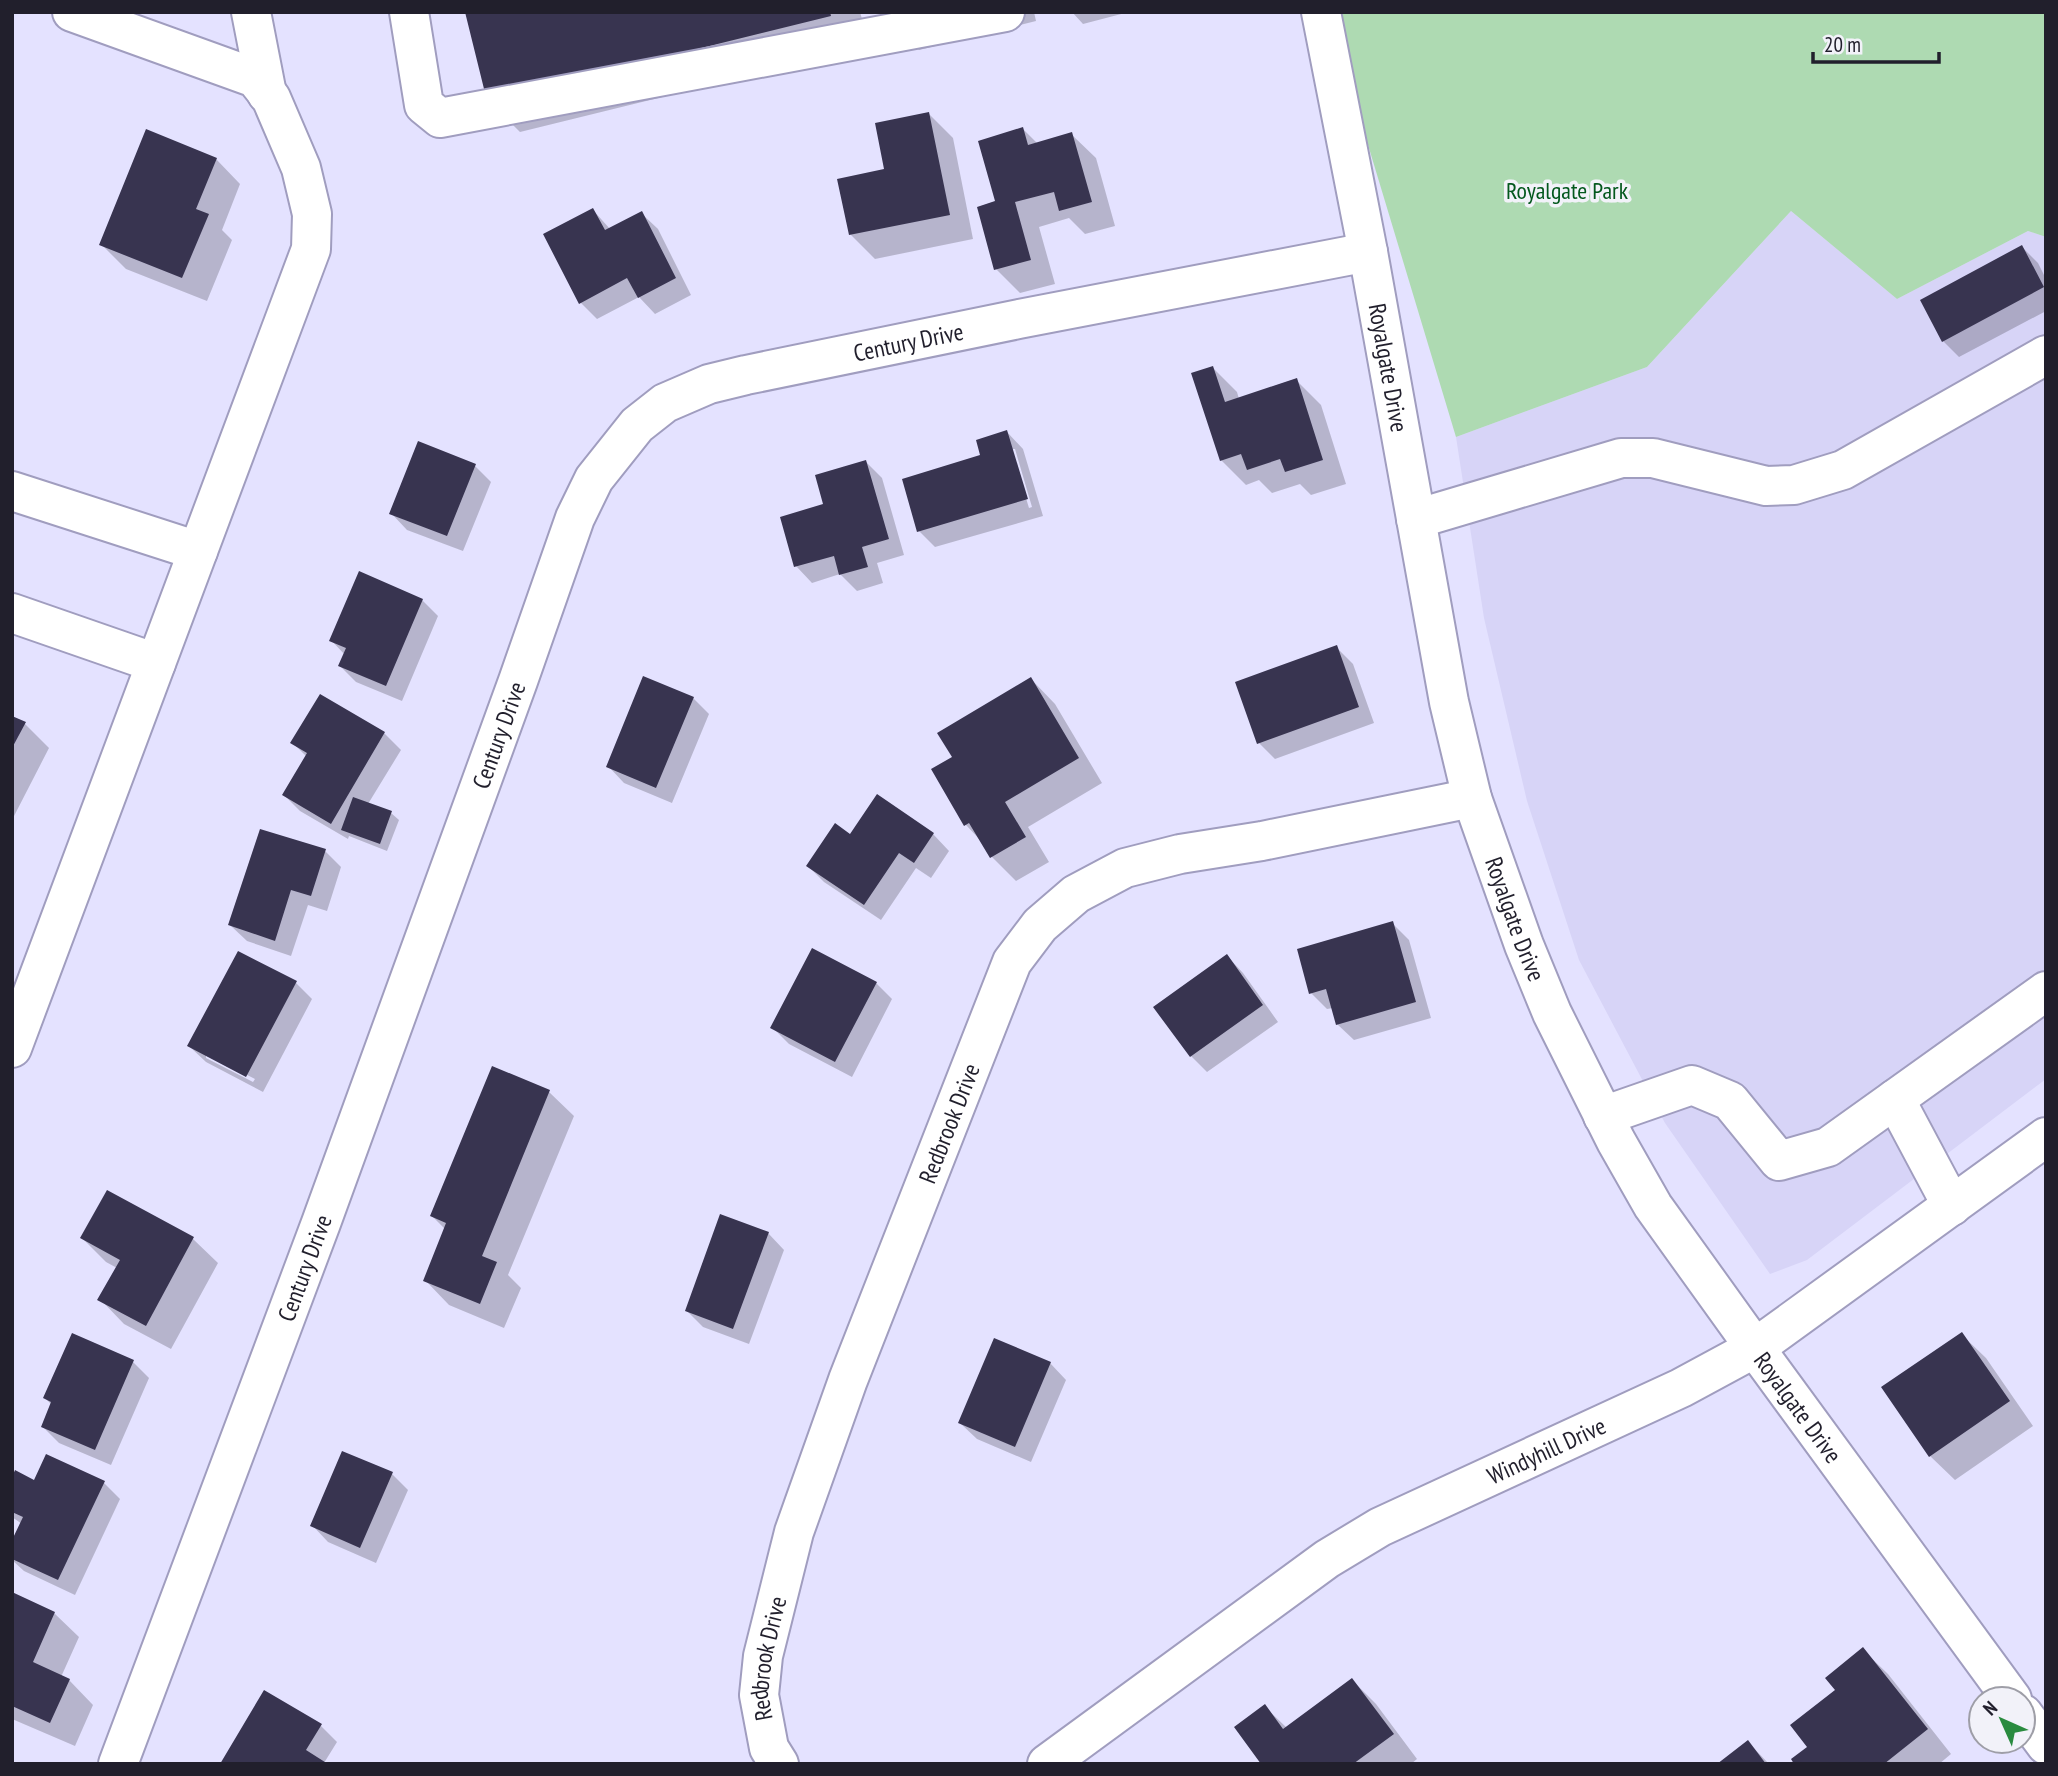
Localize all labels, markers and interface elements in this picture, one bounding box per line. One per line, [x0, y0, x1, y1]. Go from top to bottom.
scale bar [1813, 21, 1939, 65]
text: 20 m [1824, 31, 1861, 58]
park label: Royalgate Park [1506, 175, 1629, 206]
street label: Royalgate Drive [1362, 301, 1416, 434]
street label: Century Drive [851, 315, 966, 368]
street label: Century Drive [465, 677, 532, 793]
street label: Royalgate Drive [1479, 853, 1553, 986]
street label: Redbrook Drive [911, 1059, 986, 1188]
street label: Century Drive [270, 1210, 338, 1325]
street label: Royalgate Drive [1747, 1346, 1849, 1469]
street label: Windyhill Drive [1482, 1410, 1610, 1491]
street label: Redbrook Drive [743, 1593, 793, 1723]
north arrow [1967, 1685, 2037, 1755]
text: N [1978, 1696, 2002, 1720]

